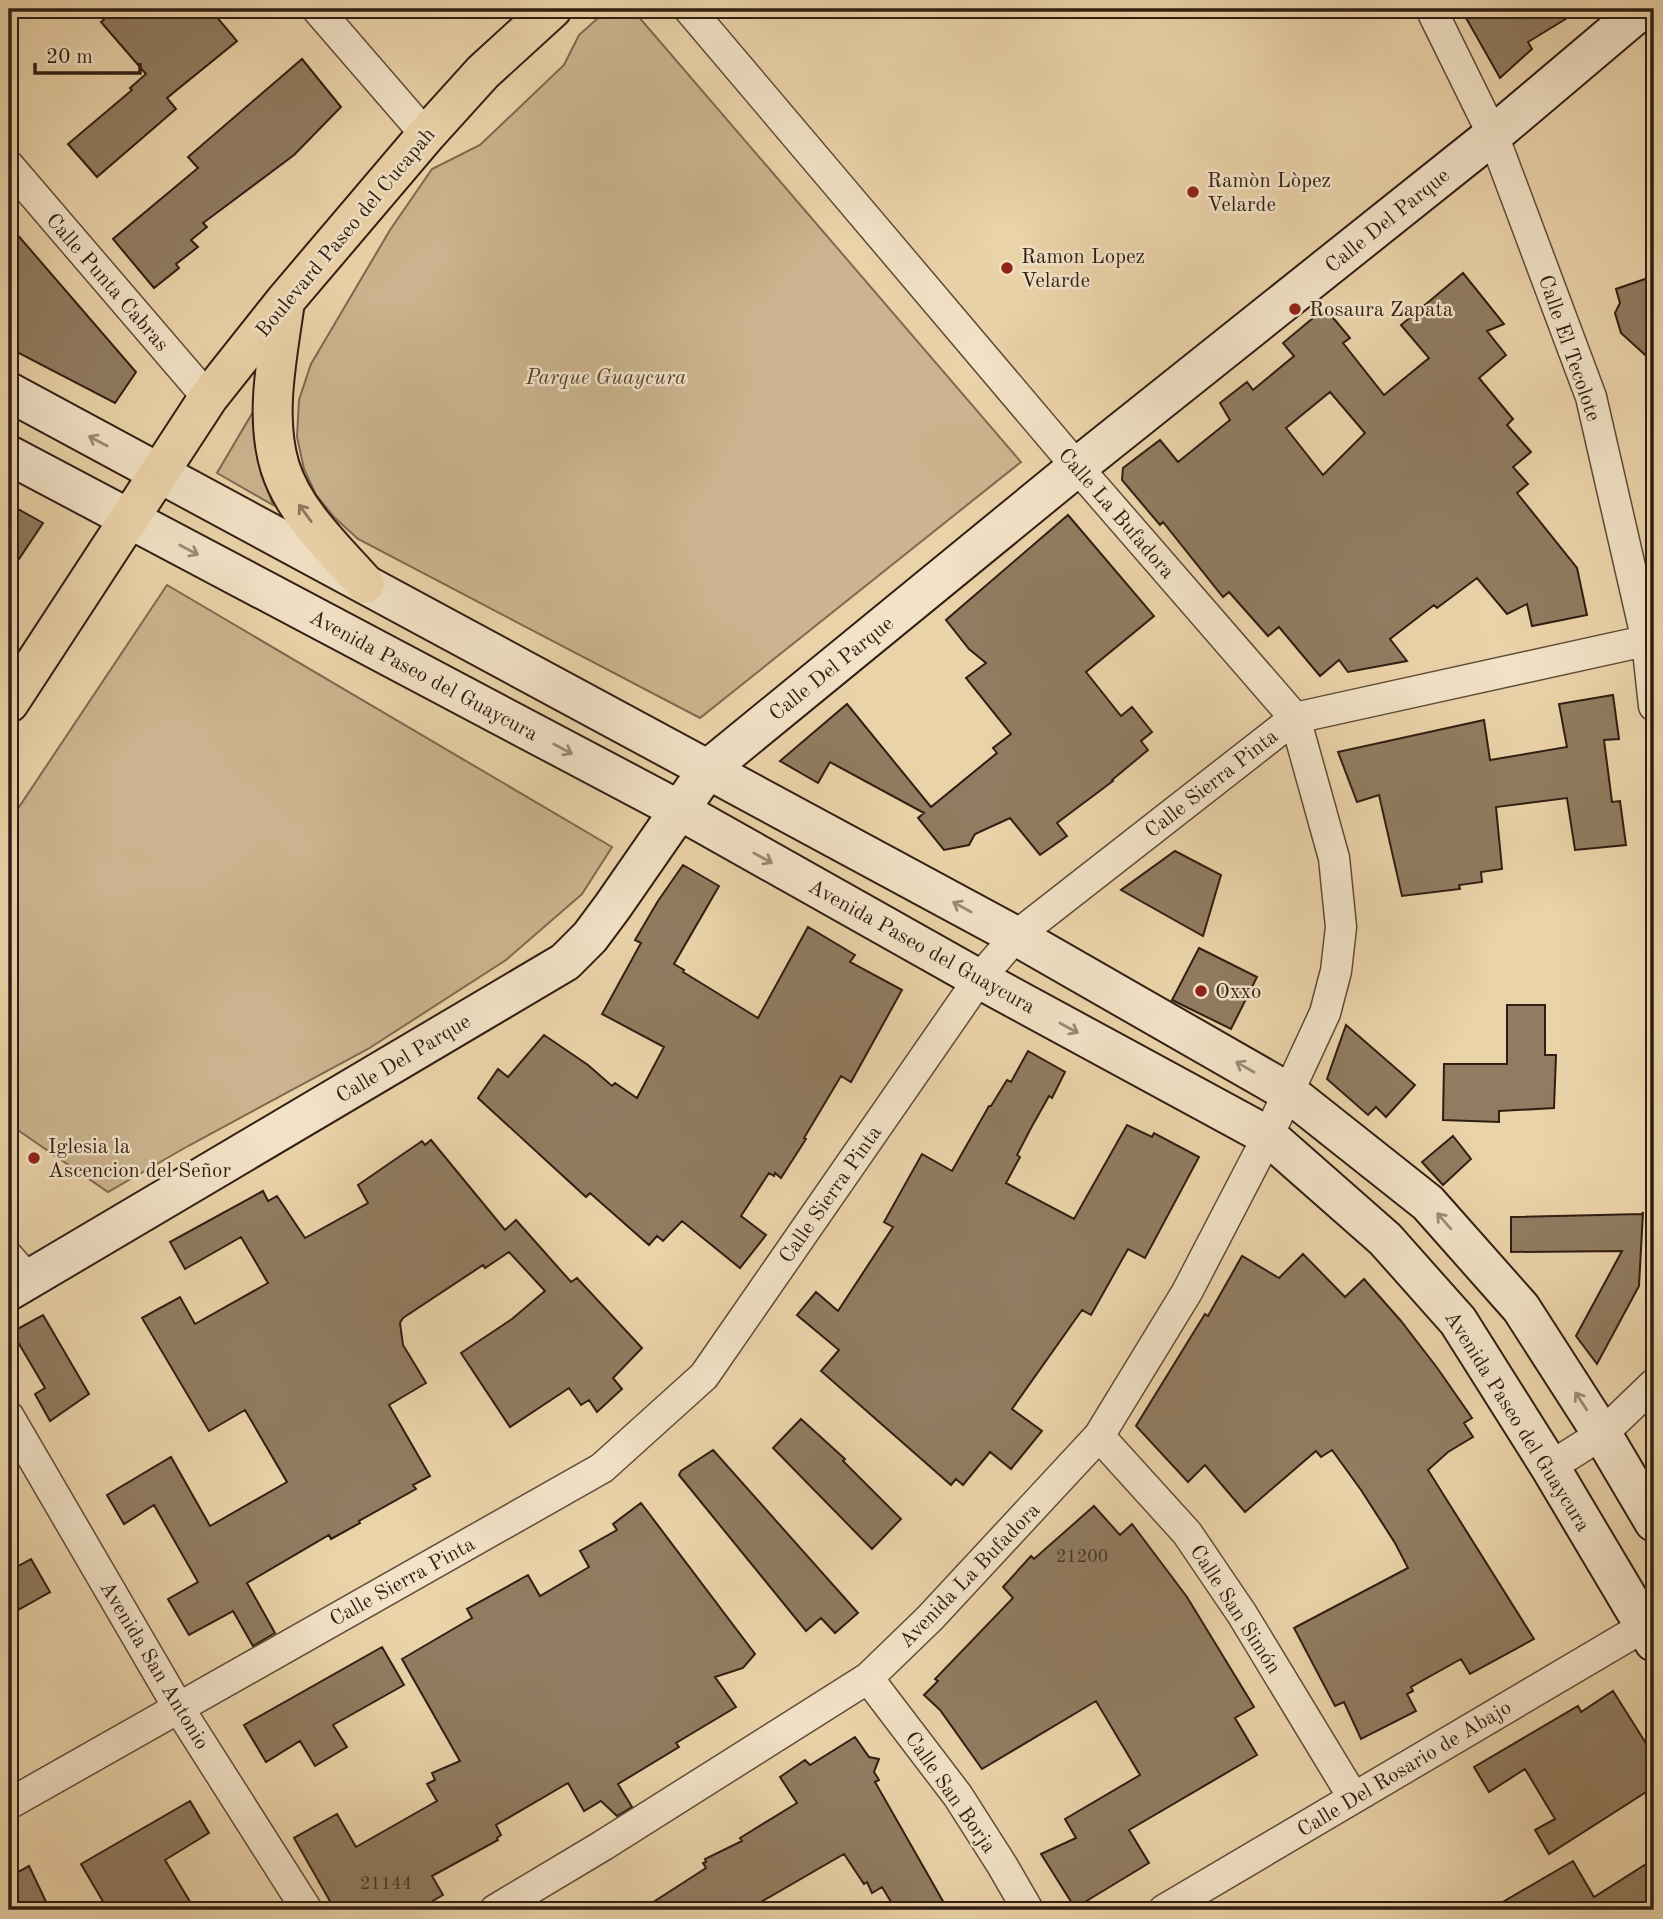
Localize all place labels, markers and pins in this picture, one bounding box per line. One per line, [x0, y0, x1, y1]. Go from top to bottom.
place label: Ramòn Lòpez Velarde [1207, 171, 1331, 216]
marker: Ramòn Lòpez Velarde [1185, 184, 1201, 200]
place label: Ramon Lopez Velarde [1021, 247, 1145, 292]
marker: Ramon Lopez Velarde [999, 260, 1015, 276]
place label: Rosaura Zapata [1309, 300, 1453, 321]
marker: Rosaura Zapata [1287, 301, 1303, 317]
place label: Oxxo [1215, 982, 1261, 1003]
marker: Oxxo [1193, 983, 1209, 999]
place label: Iglesia la Ascencion del Señor [48, 1137, 231, 1182]
marker: Iglesia la Ascencion del Señor [26, 1150, 42, 1166]

